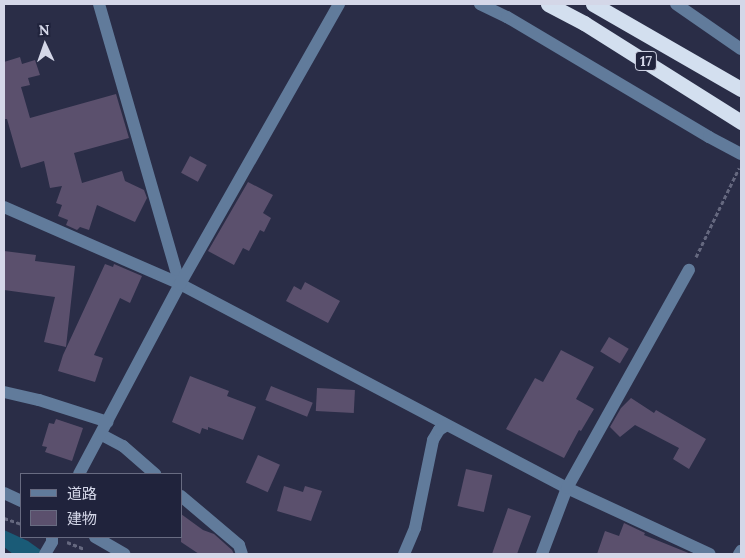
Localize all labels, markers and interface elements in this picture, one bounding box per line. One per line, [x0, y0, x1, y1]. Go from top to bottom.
north arrow [20, 20, 70, 70]
text: N [38, 21, 50, 39]
road number: 17 [635, 49, 657, 72]
legend [20, 473, 182, 538]
text: 道路 [67, 484, 97, 503]
text: 建物 [67, 509, 97, 528]

